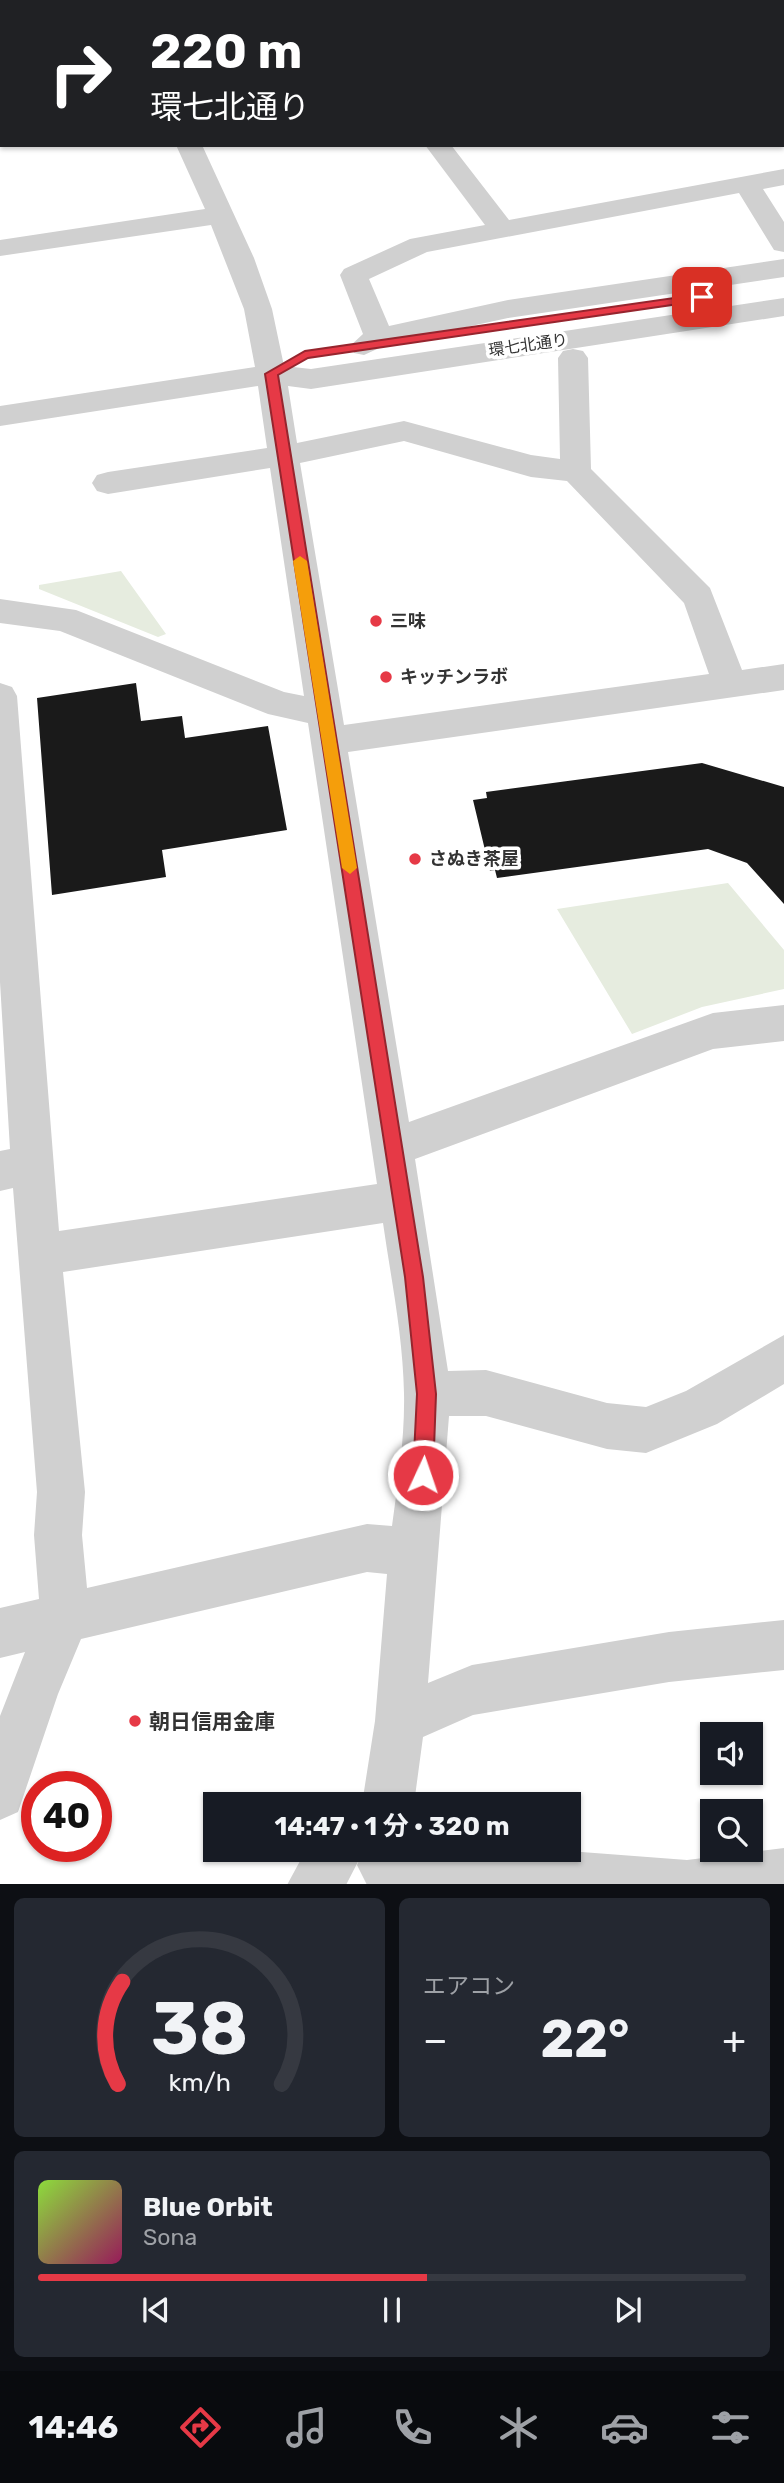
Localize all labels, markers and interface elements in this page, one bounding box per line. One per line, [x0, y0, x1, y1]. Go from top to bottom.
text: 220 m [150, 22, 302, 80]
icon: right [35, 28, 126, 119]
text: 環七北通り [150, 88, 310, 126]
pin [672, 267, 732, 327]
icon: arrive [683, 278, 721, 316]
street label: 環七北通り [487, 330, 569, 360]
place label: 三味 [390, 610, 426, 632]
marker: 三味 [368, 613, 384, 629]
place label: キッチンラボ [400, 666, 508, 688]
marker: キッチンラボ [378, 669, 394, 685]
place label: さぬき茶屋 [429, 848, 519, 870]
marker: さぬき茶屋 [407, 851, 423, 867]
position arrow [386, 1438, 460, 1512]
place label: 朝日信用金庫 [149, 1709, 275, 1734]
marker: 朝日信用金庫 [127, 1713, 143, 1729]
map controls [700, 1722, 763, 1862]
button: sound [700, 1722, 763, 1785]
speed limit sign: 40 [21, 1771, 112, 1862]
button: search [700, 1799, 763, 1862]
text: 14:47 · 1 分 · 320 m [274, 1811, 510, 1842]
text: エアコン [423, 1972, 515, 2000]
text: 38 [151, 1986, 248, 2072]
text: 22° [541, 2008, 630, 2070]
text: − [423, 2017, 448, 2063]
text: + [722, 2017, 746, 2063]
text: km/h [168, 2067, 231, 2096]
text: Blue Orbit [143, 2192, 273, 2223]
text: Sona [143, 2223, 197, 2251]
icon: previous [137, 2291, 175, 2329]
icon: pause [373, 2291, 411, 2329]
icon: next [609, 2291, 647, 2329]
icon: directions [176, 2403, 225, 2452]
icon: music [282, 2403, 331, 2452]
icon: phone [388, 2403, 437, 2452]
icon: climate [494, 2403, 543, 2452]
icon: car [600, 2403, 649, 2452]
icon: filters [706, 2403, 755, 2452]
text: 14:46 [29, 2408, 118, 2446]

